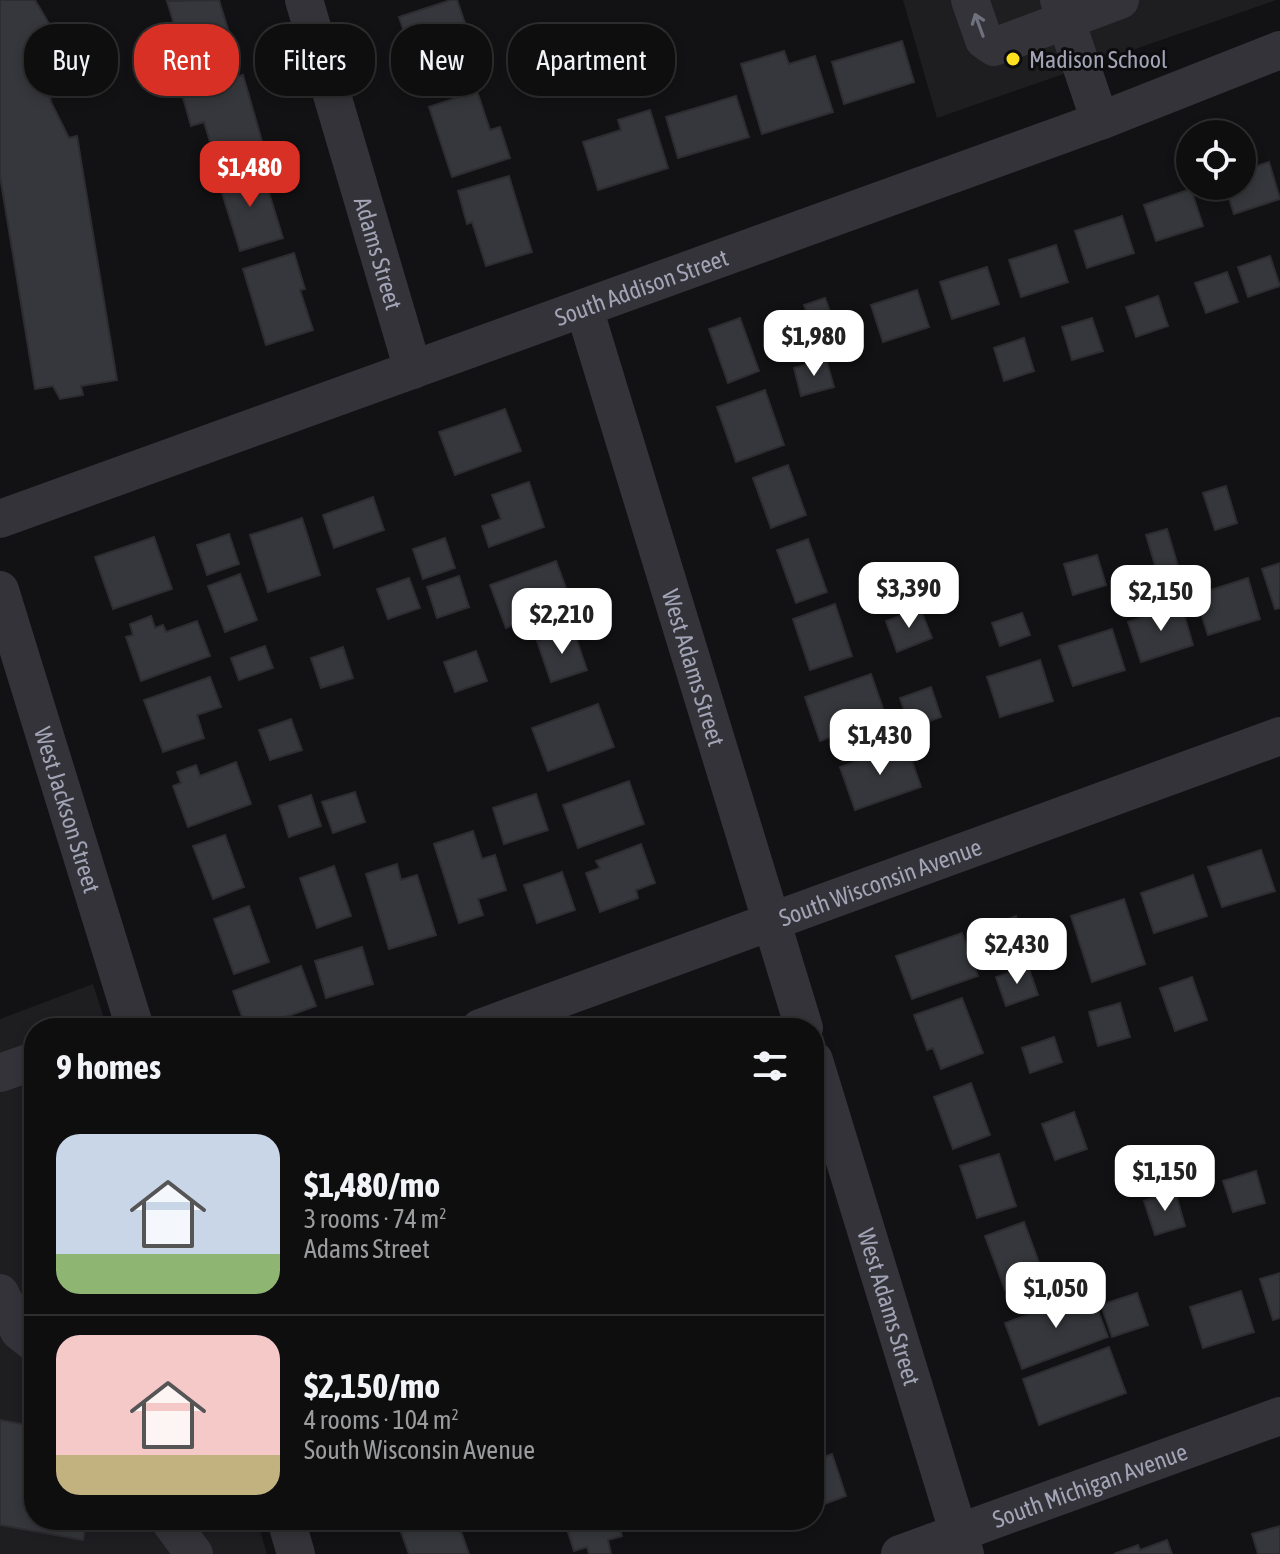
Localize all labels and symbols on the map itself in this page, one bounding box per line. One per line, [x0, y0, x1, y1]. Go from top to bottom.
one-way arrow [971, 13, 985, 38]
place label: Madison School [1029, 46, 1168, 73]
marker: Madison School [1004, 50, 1022, 68]
pin: $1,480 [185, 141, 315, 209]
street label: Adams Street [349, 194, 408, 313]
street label: South Addison Street [551, 243, 732, 331]
pin: $1,980 [749, 310, 879, 378]
pin: $3,390 [844, 562, 974, 630]
pin: $2,150 [1096, 565, 1226, 633]
street label: West Adams Street [657, 586, 731, 749]
pin: $2,210 [497, 588, 627, 656]
pin: $1,430 [815, 709, 945, 777]
street label: West Jackson Street [30, 724, 106, 896]
street label: South Wisconsin Avenue [775, 833, 985, 931]
pin: $2,430 [952, 918, 1082, 986]
pin: $1,150 [1100, 1145, 1230, 1213]
street label: West Adams Street [853, 1225, 926, 1388]
pin: $1,050 [991, 1262, 1121, 1330]
street label: South Michigan Avenue [989, 1437, 1191, 1533]

